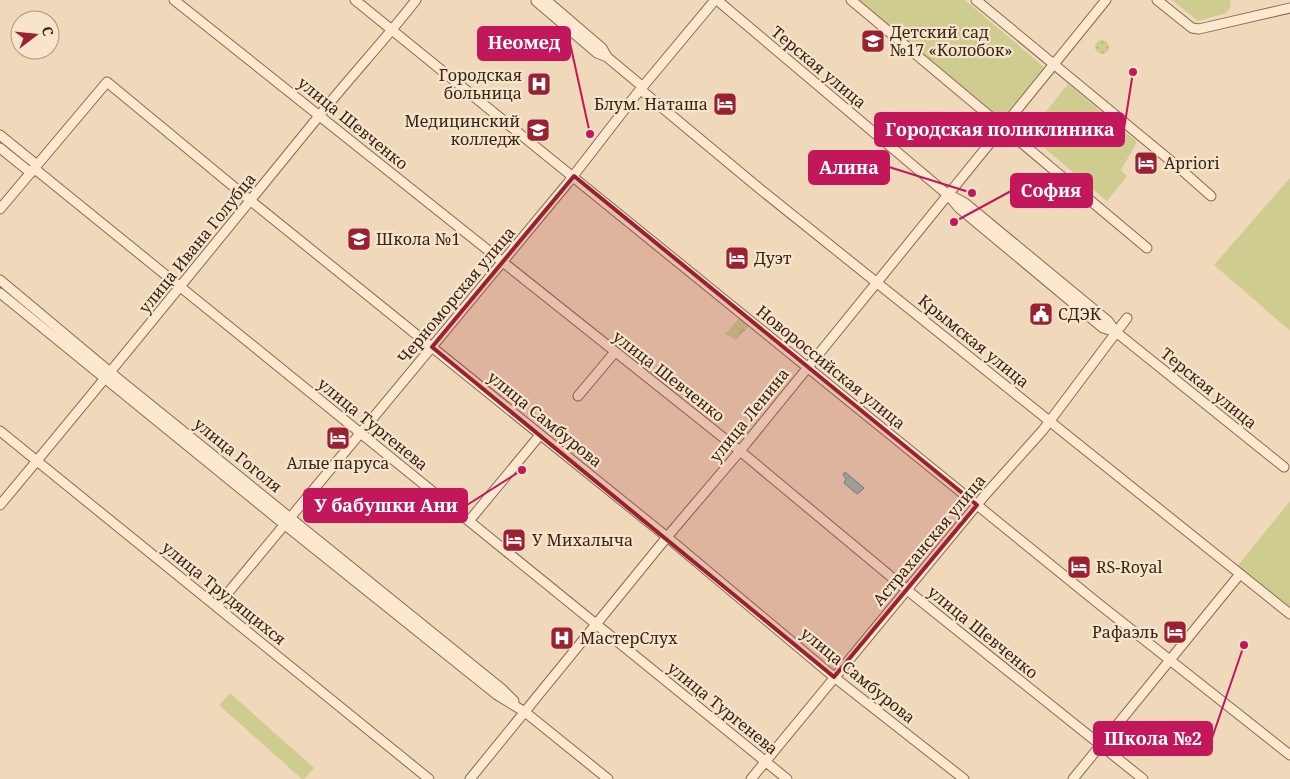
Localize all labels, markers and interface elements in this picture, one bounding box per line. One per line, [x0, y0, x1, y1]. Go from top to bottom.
north arrow [10, 10, 60, 60]
street label: Терская улица [767, 21, 871, 113]
place label: Детский сад №17 «Колобок» [890, 21, 1013, 61]
text: С [38, 24, 58, 38]
callout: Неомед [478, 27, 570, 60]
school or university icon: Детский сад №17 «Колобок» [860, 28, 886, 54]
text: Неомед [488, 30, 560, 54]
place label: Городская больница [439, 64, 522, 104]
hospital icon: Городская больница [526, 71, 552, 97]
street label: улица Шевченко [293, 72, 413, 174]
hotel icon: Блум. Наташа [712, 91, 738, 117]
place label: Блум. Наташа [594, 93, 708, 115]
place label: Медицинский колледж [404, 110, 520, 150]
callout: Городская поликлиника [875, 113, 1124, 146]
school or university icon: Медицинский колледж [525, 117, 551, 143]
text: Городская поликлиника [885, 117, 1115, 141]
hotel icon: Apriori [1133, 150, 1159, 176]
callout: Алина [809, 151, 889, 184]
place label: Apriori [1164, 152, 1220, 174]
text: Алина [819, 155, 879, 179]
street label: улица Ивана Голубца [133, 168, 261, 318]
callout: София [1011, 174, 1092, 207]
text: София [1021, 178, 1081, 202]
street label: Черноморская улица [392, 222, 520, 368]
school or university icon: Школа №1 [346, 226, 372, 252]
place label: Школа №1 [376, 228, 460, 250]
hotel icon: Дуэт [724, 245, 750, 271]
place label: Дуэт [754, 247, 792, 269]
street label: Крымская улица [914, 289, 1034, 393]
street label: Новороссийская улица [752, 300, 910, 434]
public building icon: СДЭК [1028, 301, 1054, 327]
place label: СДЭК [1058, 303, 1102, 325]
street label: улица Шевченко [609, 325, 729, 427]
street label: Терская улица [1156, 342, 1262, 434]
street label: улица Ленина [704, 363, 794, 467]
street label: улица Самбурова [483, 366, 607, 472]
street label: улица Тургенева [313, 373, 433, 475]
street label: улица Гоголя [189, 413, 287, 497]
hotel icon: Алые паруса [325, 425, 351, 451]
place label: Алые паруса [287, 452, 389, 474]
street label: Астраханская улица [867, 470, 991, 610]
callout: У бабушки Ани [304, 489, 467, 522]
text: У бабушки Ани [314, 493, 458, 517]
hotel icon: У Михалыча [501, 527, 527, 553]
place label: У Михалыча [532, 529, 633, 551]
street label: улица Трудящихся [157, 536, 291, 650]
hotel icon: RS-Royal [1066, 554, 1092, 580]
place label: RS-Royal [1096, 556, 1163, 578]
street label: улица Шевченко [923, 581, 1043, 683]
hotel icon: Рафаэль [1162, 619, 1188, 645]
place label: Рафаэль [1092, 621, 1158, 643]
street label: улица Самбурова [796, 622, 920, 728]
hospital icon: МастерСлух [549, 625, 575, 651]
place label: МастерСлух [580, 627, 678, 649]
street label: улица Тургенева [663, 657, 783, 759]
callout: Школа №2 [1094, 722, 1212, 755]
text: Школа №2 [1104, 726, 1202, 750]

